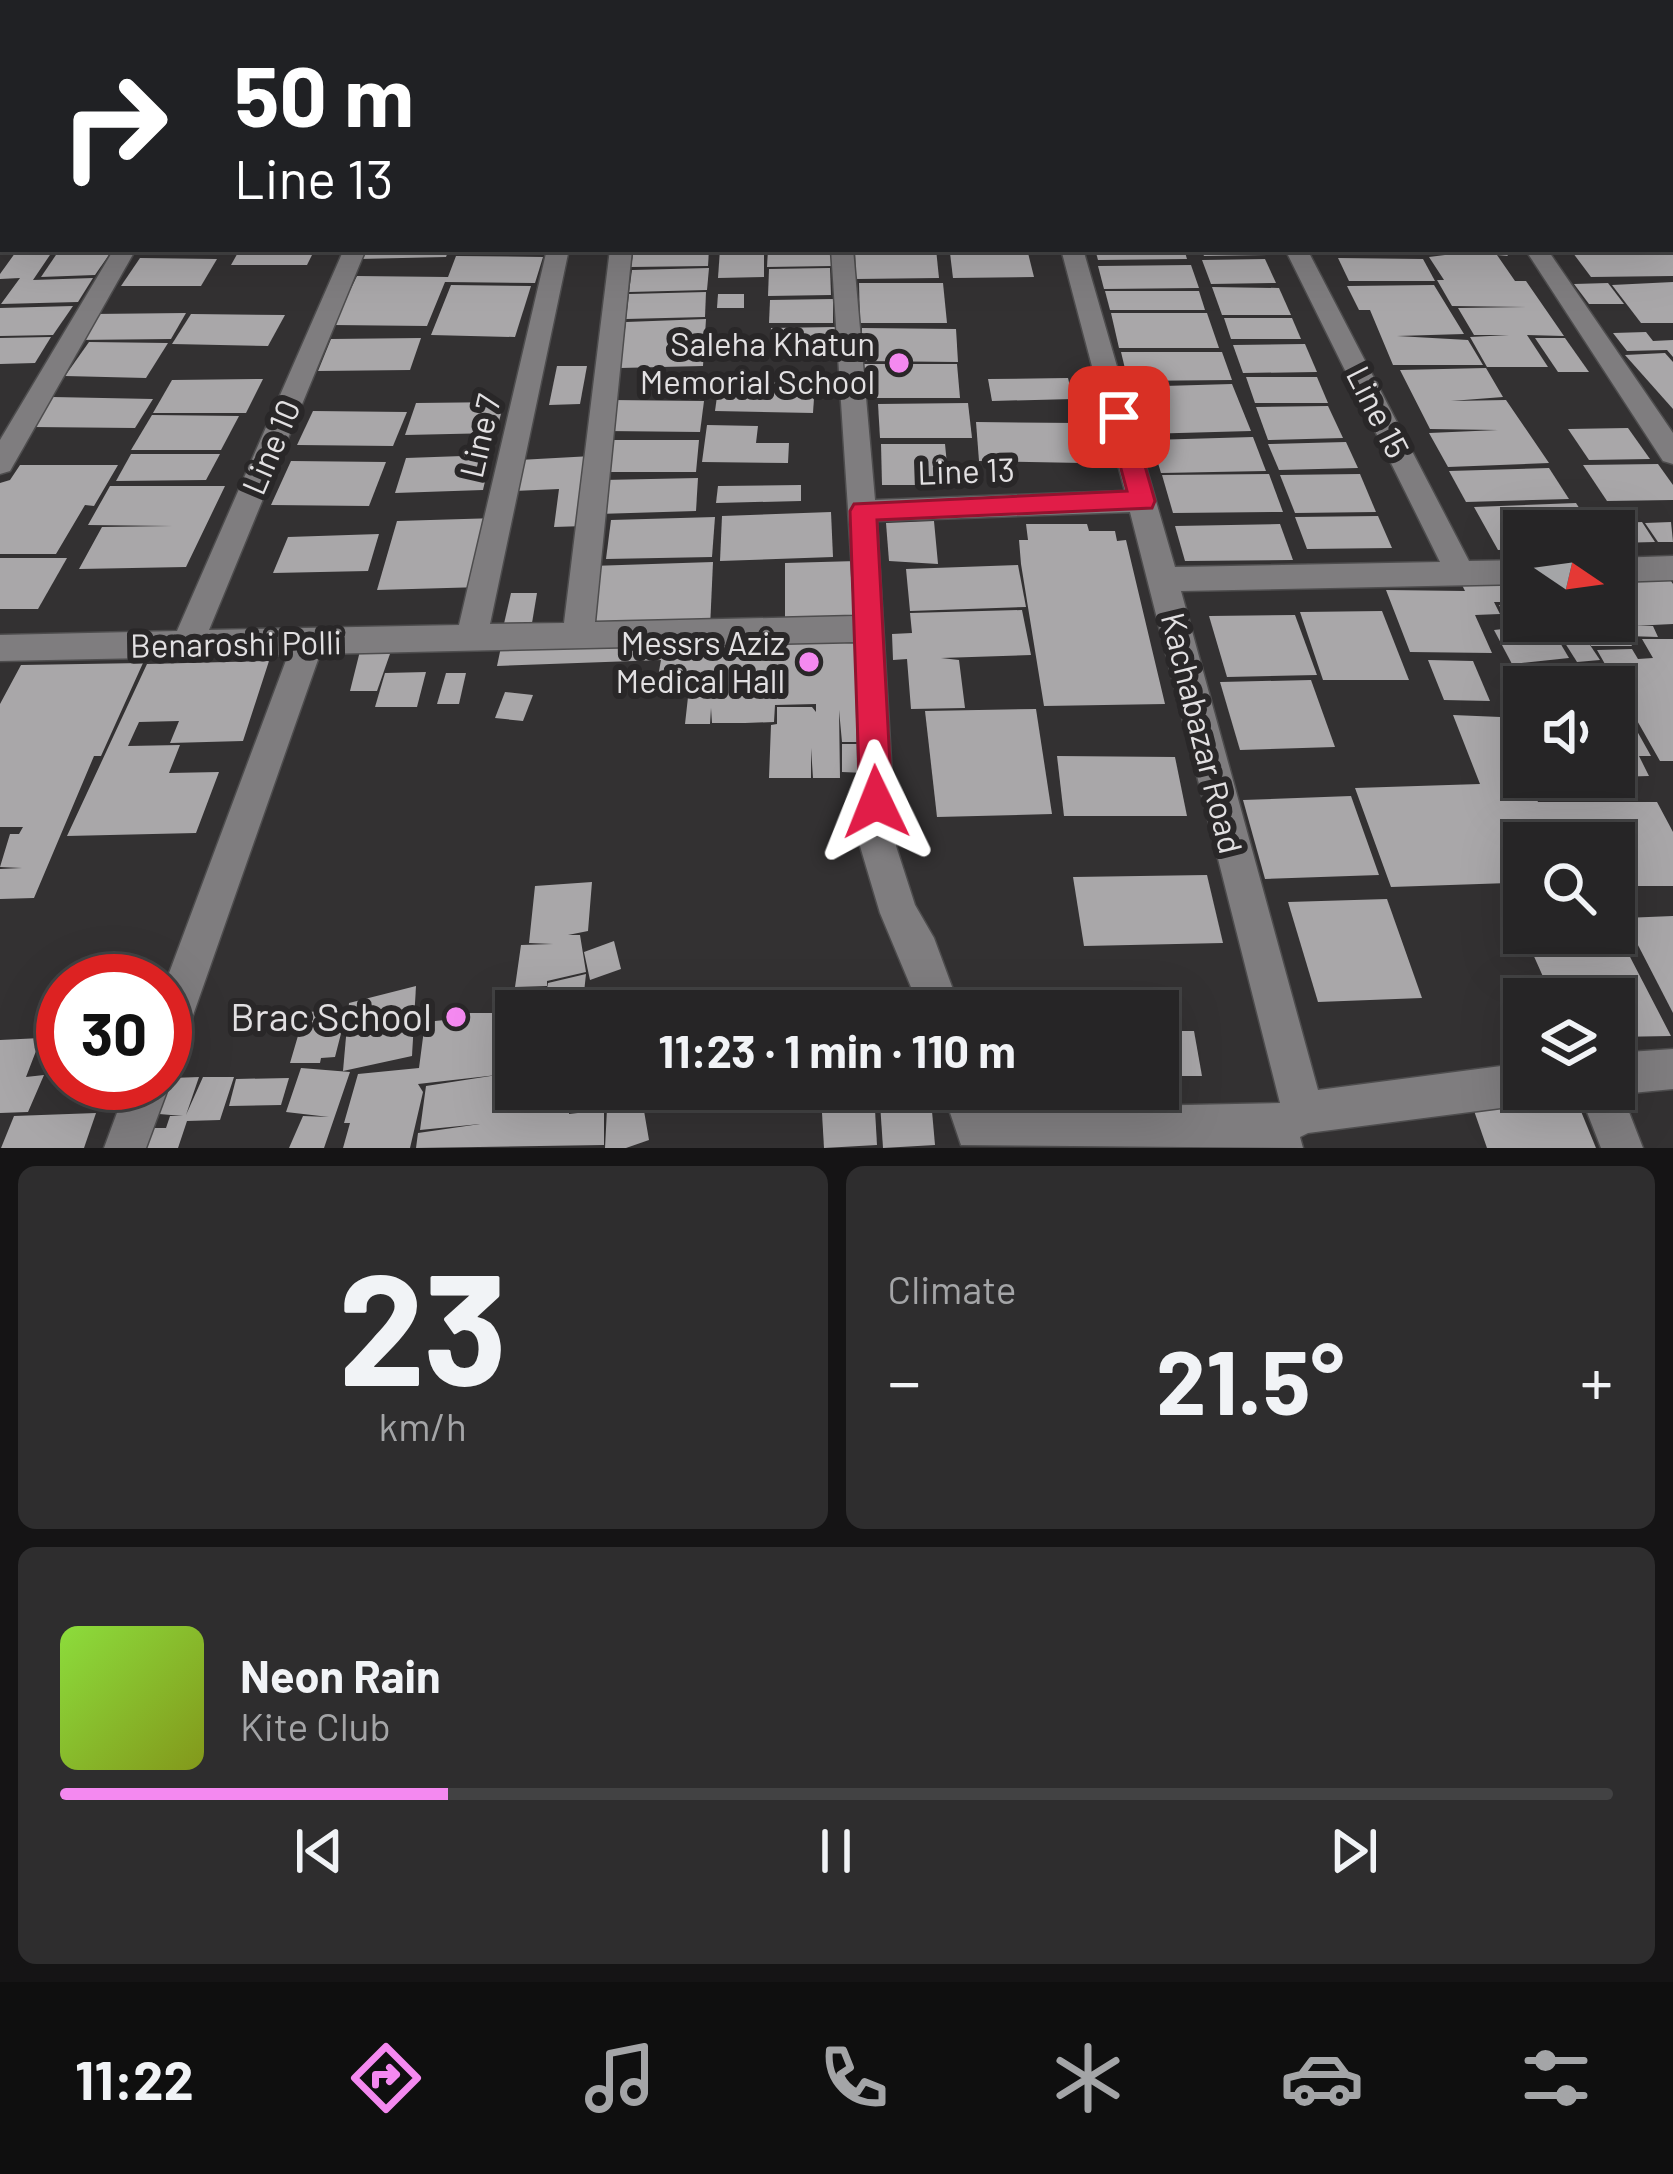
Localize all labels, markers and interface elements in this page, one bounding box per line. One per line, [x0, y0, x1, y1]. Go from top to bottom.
text: 50 m [234, 43, 414, 144]
icon: right [36, 48, 192, 204]
text: Line 13 [234, 145, 393, 210]
place label: Saleha Khatun Memorial School [640, 323, 875, 401]
marker: Saleha Khatun Memorial School [886, 350, 912, 376]
street label: Line 15 [1339, 359, 1419, 464]
pin [1068, 366, 1170, 468]
icon: arrive [1086, 384, 1152, 450]
street label: Line 7 [450, 390, 508, 481]
street label: Line 10 [232, 393, 308, 500]
street label: Line 13 [917, 448, 1015, 492]
north arrow [1503, 510, 1635, 642]
map controls [1503, 510, 1635, 1110]
street label: Kachabazar Road [1154, 608, 1252, 857]
street label: Benaroshi Polli [130, 621, 342, 665]
place label: Messrs Aziz Medical Hall [616, 622, 785, 700]
marker: Messrs Aziz Medical Hall [796, 649, 822, 675]
button: sound [1503, 666, 1635, 798]
position arrow [813, 739, 939, 865]
button: search [1503, 822, 1635, 954]
speed limit sign: 30 [36, 954, 192, 1110]
button: layers [1503, 978, 1635, 1110]
place label: Brac School [230, 992, 432, 1039]
marker: Brac School [443, 1004, 469, 1030]
text: 11:23 · 1 min · 110 m [658, 1023, 1016, 1077]
text: 23 [338, 1230, 507, 1417]
text: Climate [888, 1265, 1017, 1312]
text: 21.5° [1156, 1325, 1344, 1433]
text: − [888, 1340, 921, 1419]
text: + [1580, 1340, 1613, 1419]
text: km/h [379, 1402, 467, 1449]
text: Neon Rain [240, 1648, 441, 1702]
text: Kite Club [240, 1702, 391, 1749]
icon: previous [286, 1818, 352, 1884]
icon: pause [803, 1818, 869, 1884]
icon: next [1321, 1818, 1387, 1884]
icon: directions [344, 2036, 428, 2120]
icon: music [578, 2036, 662, 2120]
icon: phone [812, 2036, 896, 2120]
icon: climate [1046, 2036, 1130, 2120]
icon: car [1280, 2036, 1364, 2120]
icon: filters [1514, 2036, 1598, 2120]
text: 11:22 [75, 2046, 194, 2111]

